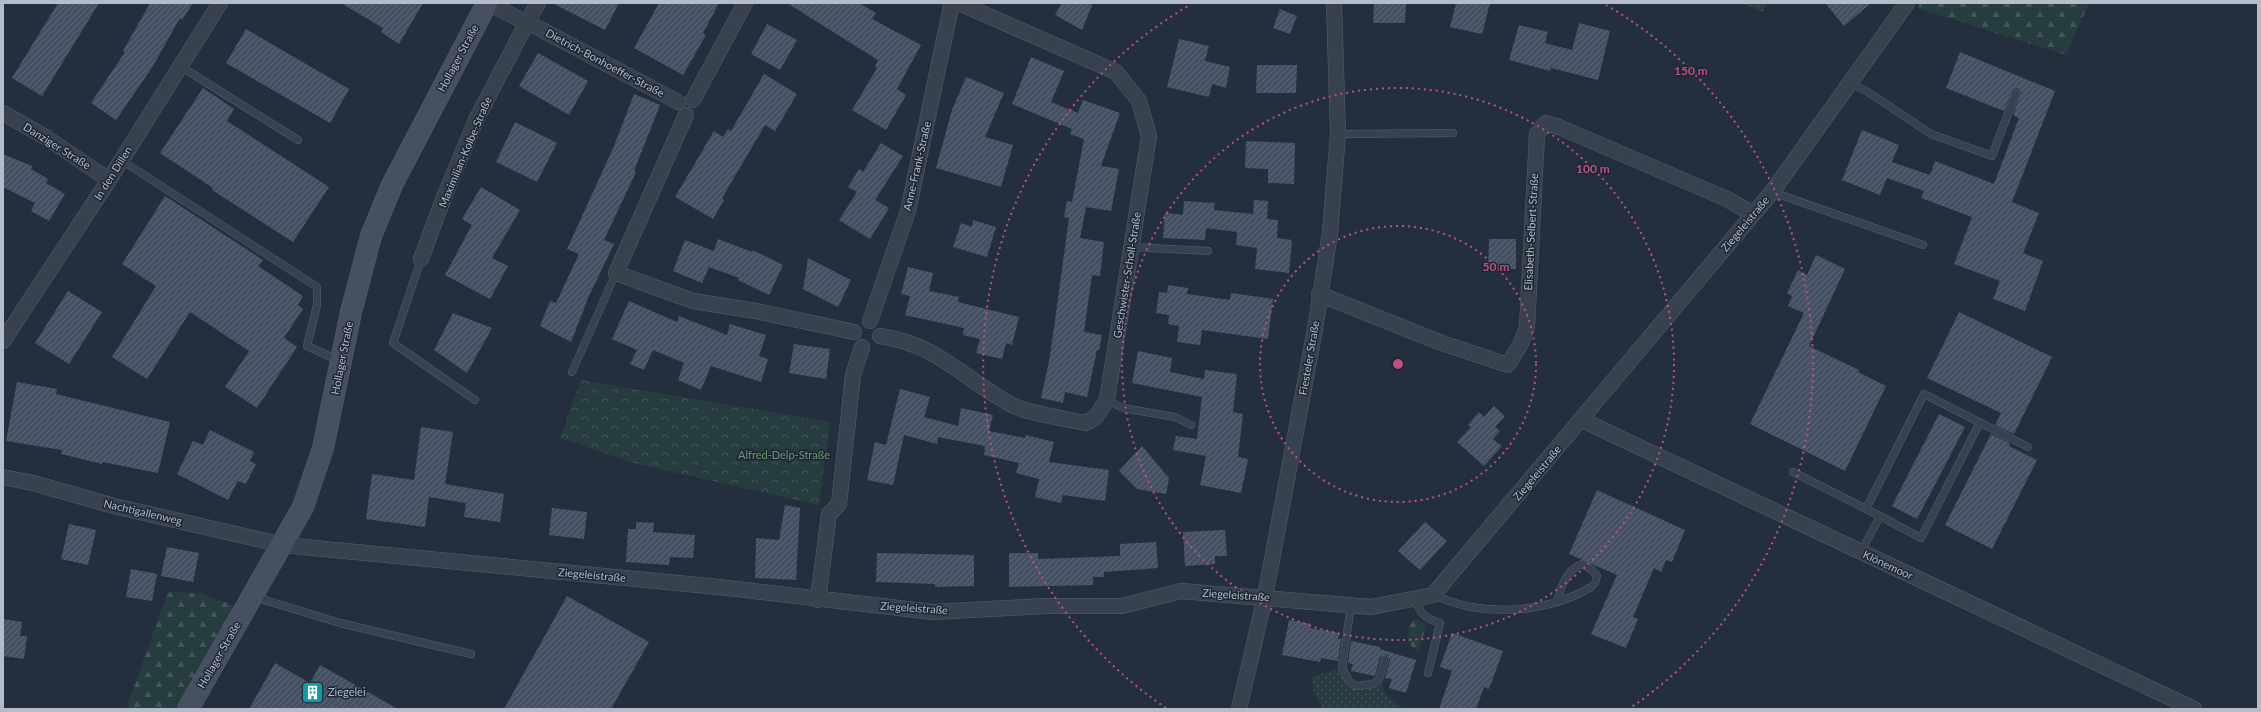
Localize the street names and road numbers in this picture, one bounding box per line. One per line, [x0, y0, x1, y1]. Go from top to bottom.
street label: Hollager Straße [434, 22, 481, 94]
street label: Dietrich-Bonhoeffer-Straße [544, 26, 667, 99]
street label: Maximilian-Kolbe-Straße [435, 94, 494, 209]
street label: Danziger Straße [21, 120, 93, 172]
street label: Anne-Frank-Straße [900, 120, 933, 212]
street label: In den Dillen [91, 143, 134, 202]
street label: Elisabeth-Selbert-Straße [1521, 173, 1540, 291]
street label: Ziegeleistraße [1718, 193, 1772, 254]
street label: Geschwister-Scholl-Straße [1110, 211, 1143, 339]
street label: Fiesteler Straße [1296, 319, 1321, 396]
street label: Hollager Straße [328, 320, 355, 396]
street label: Ziegeleistraße [1510, 442, 1564, 503]
street label: Nachtigallenweg [103, 496, 184, 527]
street label: Klönemoor [1861, 547, 1915, 582]
street label: Ziegeleistraße [558, 565, 627, 584]
street label: Ziegeleistraße [1202, 586, 1271, 603]
street label: Ziegeleistraße [880, 599, 949, 616]
street label: Hollager Straße [194, 619, 243, 690]

